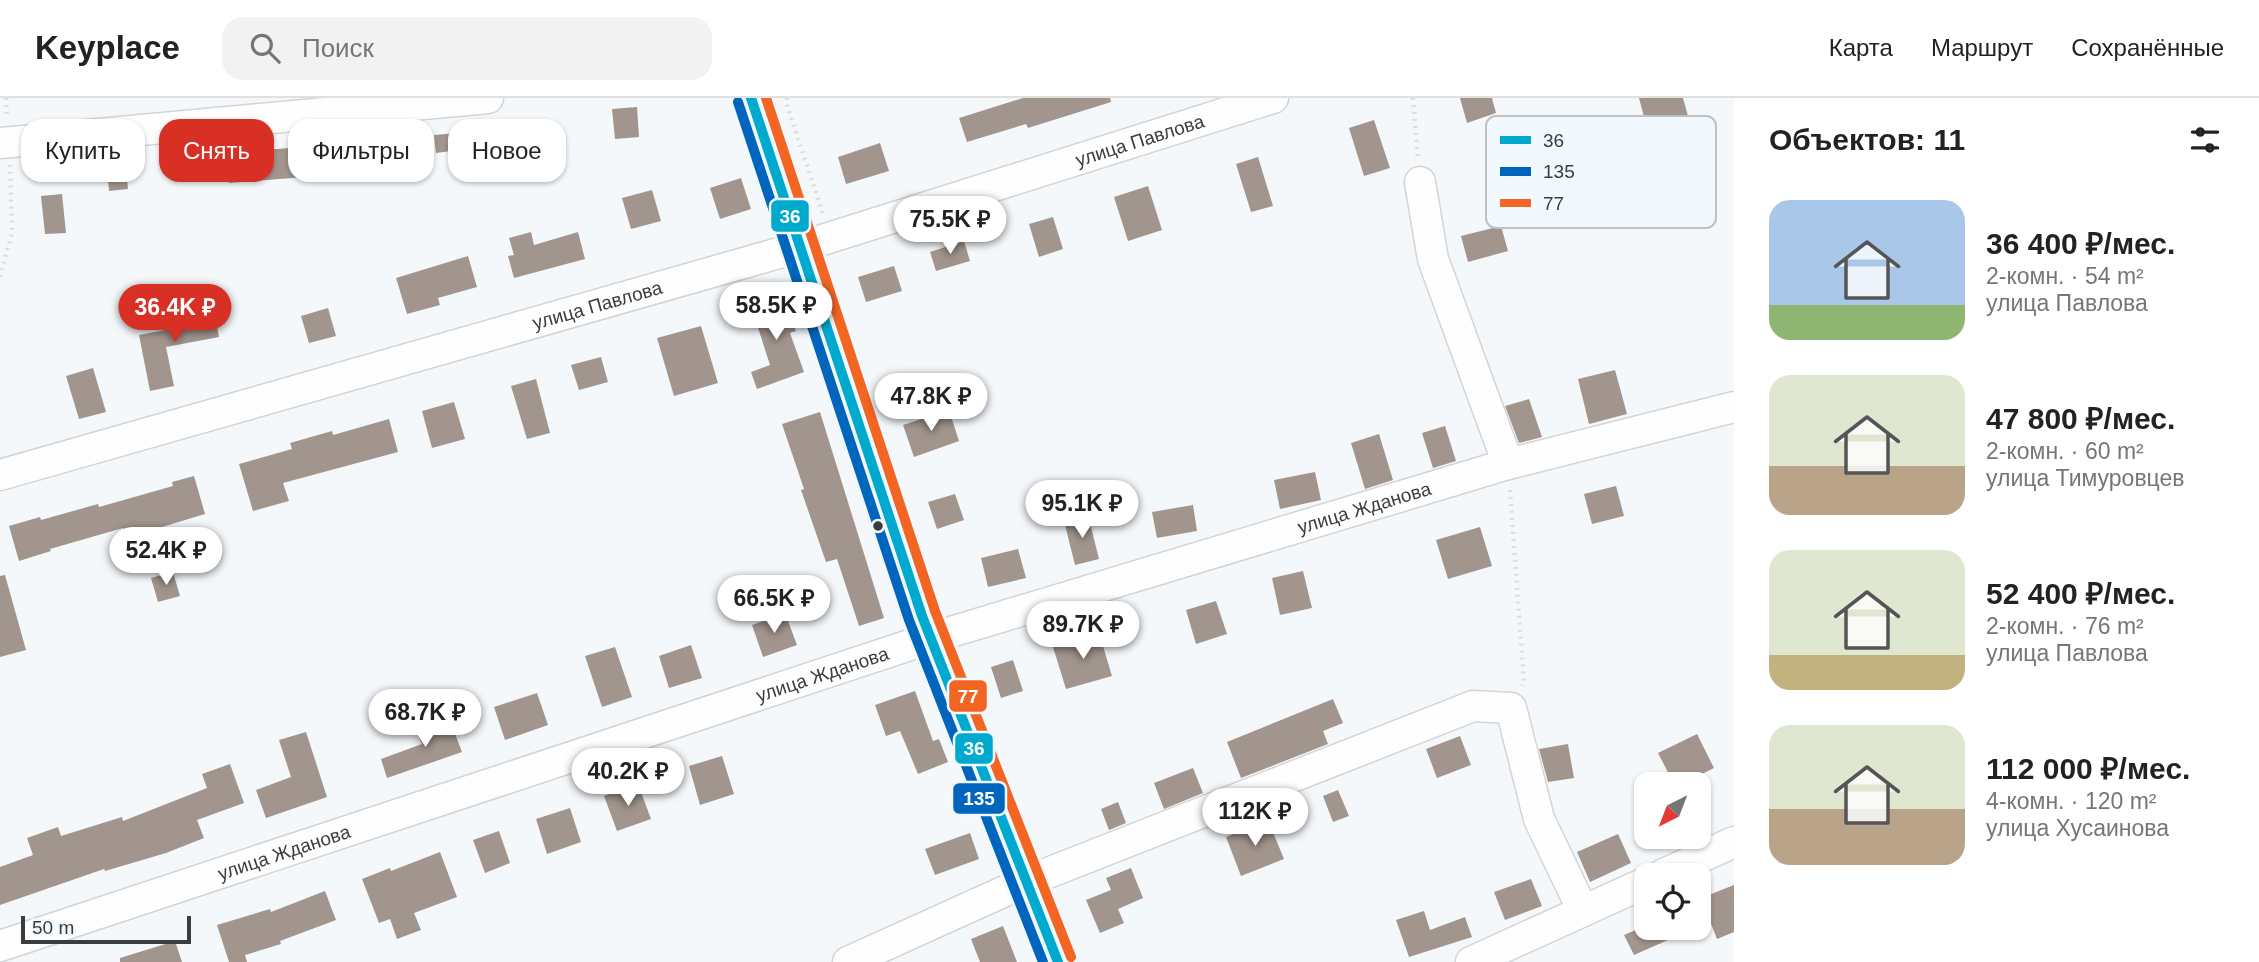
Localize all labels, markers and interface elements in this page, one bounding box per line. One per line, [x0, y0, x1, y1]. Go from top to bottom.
search box [222, 17, 712, 80]
text: Keyplace [35, 29, 180, 66]
icon: search [246, 29, 284, 67]
text: Поиск [302, 33, 374, 63]
text: Карта [1829, 34, 1893, 61]
text: Маршрут [1931, 34, 2033, 61]
text: Сохранённые [2071, 34, 2224, 61]
street label: улица Павлова [1073, 110, 1207, 171]
legend [1486, 116, 1716, 228]
chip: Купить [21, 119, 145, 182]
chip: Снять [159, 119, 274, 182]
chip: Фильтры [288, 119, 434, 182]
chip: Новое [448, 119, 566, 182]
icon: filters [2186, 121, 2224, 159]
text: Объектов: 11 [1769, 123, 1965, 156]
text: 36 [1543, 130, 1564, 151]
text: 135 [1543, 161, 1575, 182]
text: 77 [1543, 193, 1564, 214]
pin: 75.5K ₽ [885, 197, 1015, 256]
line badge: 36 [770, 199, 810, 233]
text: 36 [779, 206, 801, 227]
text: 75.5K ₽ [909, 206, 991, 232]
text: 36 400 ₽/мес. [1986, 227, 2175, 260]
icon: home [1825, 228, 1909, 312]
text: 2-комн. · 54 m² [1986, 263, 2144, 289]
street label: улица Павлова [530, 277, 665, 334]
pin: 58.5K ₽ [711, 282, 841, 342]
pin: 36.4K ₽ [110, 285, 240, 344]
text: улица Павлова [1986, 290, 2148, 316]
text: 58.5K ₽ [735, 292, 817, 318]
text: 36.4K ₽ [134, 294, 216, 320]
pin: 47.8K ₽ [866, 374, 996, 433]
text: 47.8K ₽ [890, 383, 972, 409]
text: 47 800 ₽/мес. [1986, 402, 2175, 435]
icon: home [1825, 403, 1909, 487]
text: 2-комн. · 60 m² [1986, 438, 2144, 464]
text: улица Тимуровцев [1986, 465, 2185, 491]
street label: улица Жданова [1295, 478, 1434, 538]
pin: 95.1K ₽ [1017, 480, 1147, 540]
text: 95.1K ₽ [1041, 490, 1123, 516]
unlabelled marker [871, 519, 885, 533]
pin: 52.4K ₽ [101, 528, 231, 587]
text: 52.4K ₽ [125, 537, 207, 563]
pin: 66.5K ₽ [709, 575, 839, 635]
text: 52 400 ₽/мес. [1986, 577, 2175, 610]
icon: home [1825, 578, 1909, 662]
text: 66.5K ₽ [733, 585, 815, 611]
pin: 89.7K ₽ [1018, 602, 1148, 661]
text: 89.7K ₽ [1042, 611, 1124, 637]
text: 2-комн. · 76 m² [1986, 613, 2144, 639]
text: улица Павлова [1986, 640, 2148, 666]
street label: улица Жданова [753, 643, 892, 706]
line badge: 77 [948, 679, 988, 713]
text: 77 [957, 686, 979, 707]
pin: 68.7K ₽ [360, 690, 490, 749]
text: 68.7K ₽ [384, 699, 466, 725]
line badge: 36 [954, 732, 994, 765]
text: 36 [963, 738, 985, 759]
pin: 40.2K ₽ [563, 748, 693, 808]
text: 112 000 ₽/мес. [1986, 752, 2190, 785]
icon: home [1825, 753, 1909, 837]
text: 40.2K ₽ [587, 758, 669, 784]
north arrow [1634, 772, 1712, 849]
map controls [1634, 772, 1711, 940]
line badge: 135 [952, 782, 1006, 815]
text: 135 [963, 788, 995, 809]
pin: 112K ₽ [1198, 788, 1312, 848]
text: 4-комн. · 120 m² [1986, 788, 2157, 814]
text: 112K ₽ [1218, 798, 1292, 824]
text: улица Хусаинова [1986, 815, 2169, 841]
street label: улица Жданова [215, 821, 353, 884]
button: locate [1634, 863, 1711, 940]
scale bar [21, 913, 191, 945]
text: 50 m [32, 917, 74, 938]

